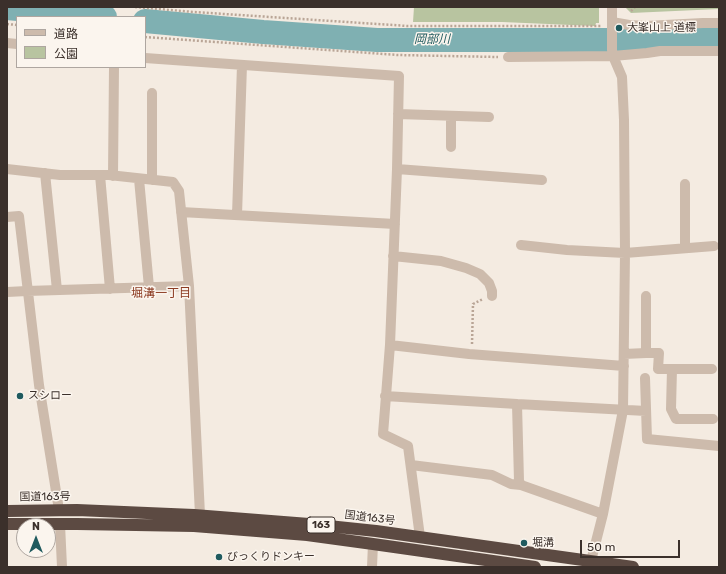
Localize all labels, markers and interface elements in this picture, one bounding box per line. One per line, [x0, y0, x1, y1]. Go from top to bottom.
legend [16, 16, 146, 68]
place label: 大峯山上 道標 [627, 21, 696, 35]
marker: 大峯山上 道標 [614, 23, 624, 33]
text: 道路 [54, 27, 78, 41]
water label: 岡部川 [414, 33, 450, 47]
text: 公園 [54, 47, 78, 61]
district label: 堀溝一丁目 [131, 287, 191, 301]
place label: スシロー [28, 389, 72, 403]
marker: スシロー [15, 391, 25, 401]
street label: 国道163号 [19, 490, 71, 504]
street label: 国道163号 [344, 508, 396, 528]
road number: 163 [307, 517, 335, 533]
north arrow [16, 518, 56, 558]
text: N [32, 520, 40, 533]
scale bar [582, 532, 682, 558]
place label: 堀溝 [532, 536, 554, 550]
marker: 堀溝 [519, 538, 529, 548]
text: 50 m [587, 540, 615, 554]
place label: びっくりドンキー [227, 550, 315, 564]
marker: びっくりドンキー [214, 552, 224, 562]

